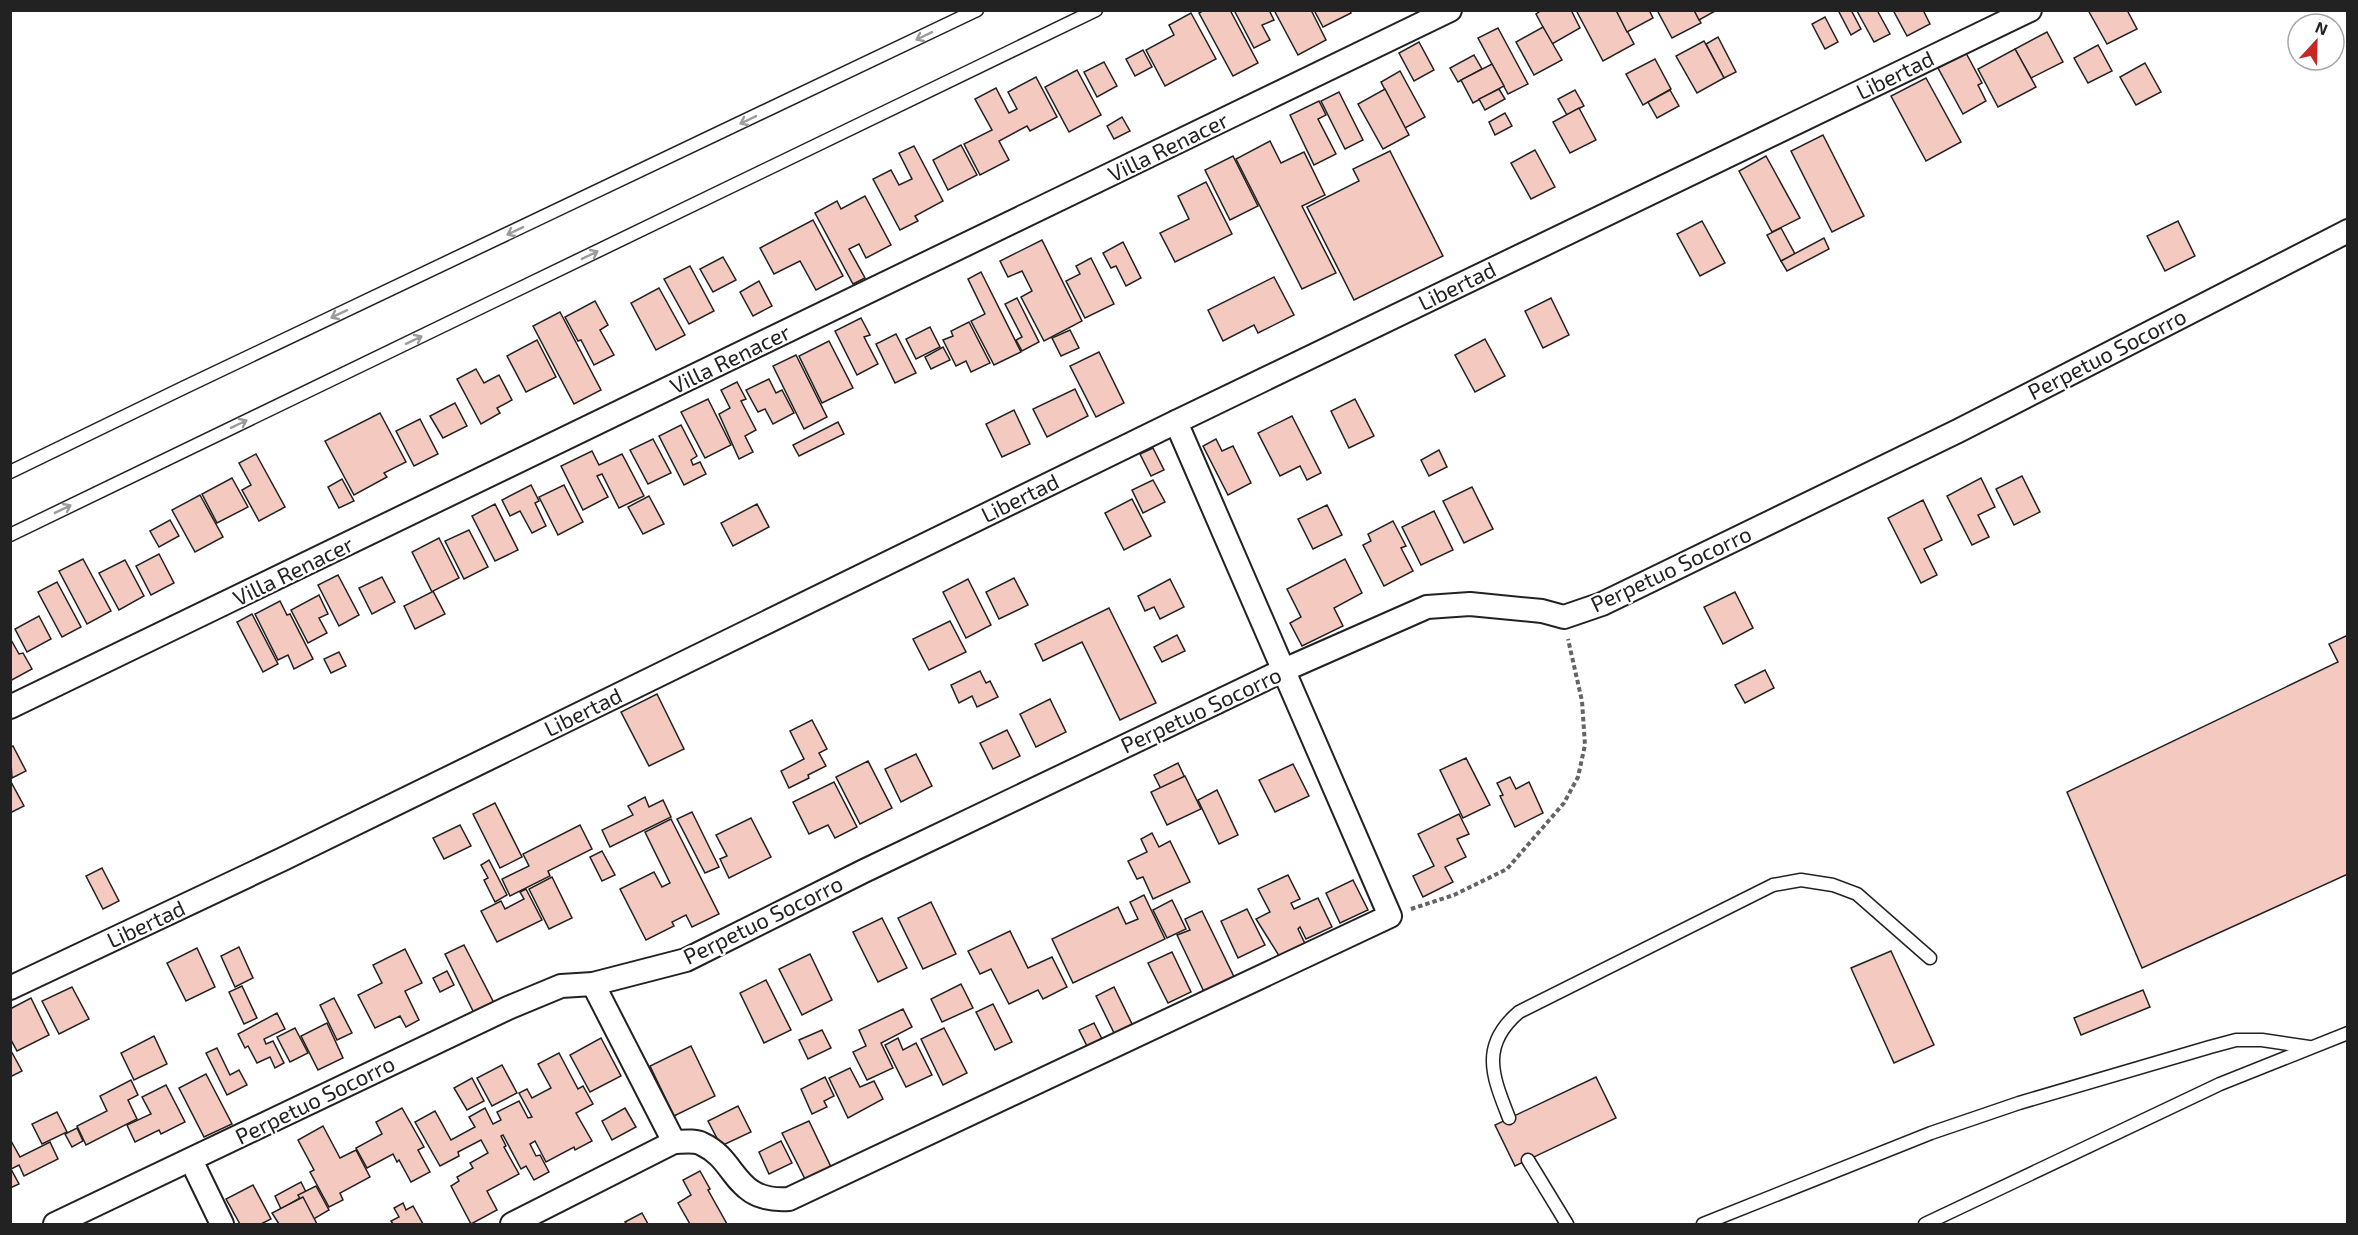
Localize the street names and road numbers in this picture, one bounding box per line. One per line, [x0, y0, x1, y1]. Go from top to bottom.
street label: Libertad [1852, 44, 1938, 104]
street label: Villa Renacer [1103, 106, 1232, 186]
street label: Libertad [1414, 255, 1500, 315]
street label: Perpetuo Socorro [2023, 302, 2190, 404]
street label: Villa Renacer [665, 318, 794, 398]
street label: Libertad [977, 467, 1063, 527]
street label: Perpetuo Socorro [1586, 520, 1755, 617]
street label: Villa Renacer [228, 530, 357, 610]
street label: Perpetuo Socorro [1116, 661, 1285, 758]
street label: Libertad [540, 681, 626, 741]
street label: Perpetuo Socorro [679, 869, 847, 969]
street label: Libertad [102, 894, 189, 952]
street label: Perpetuo Socorro [231, 1049, 399, 1149]

